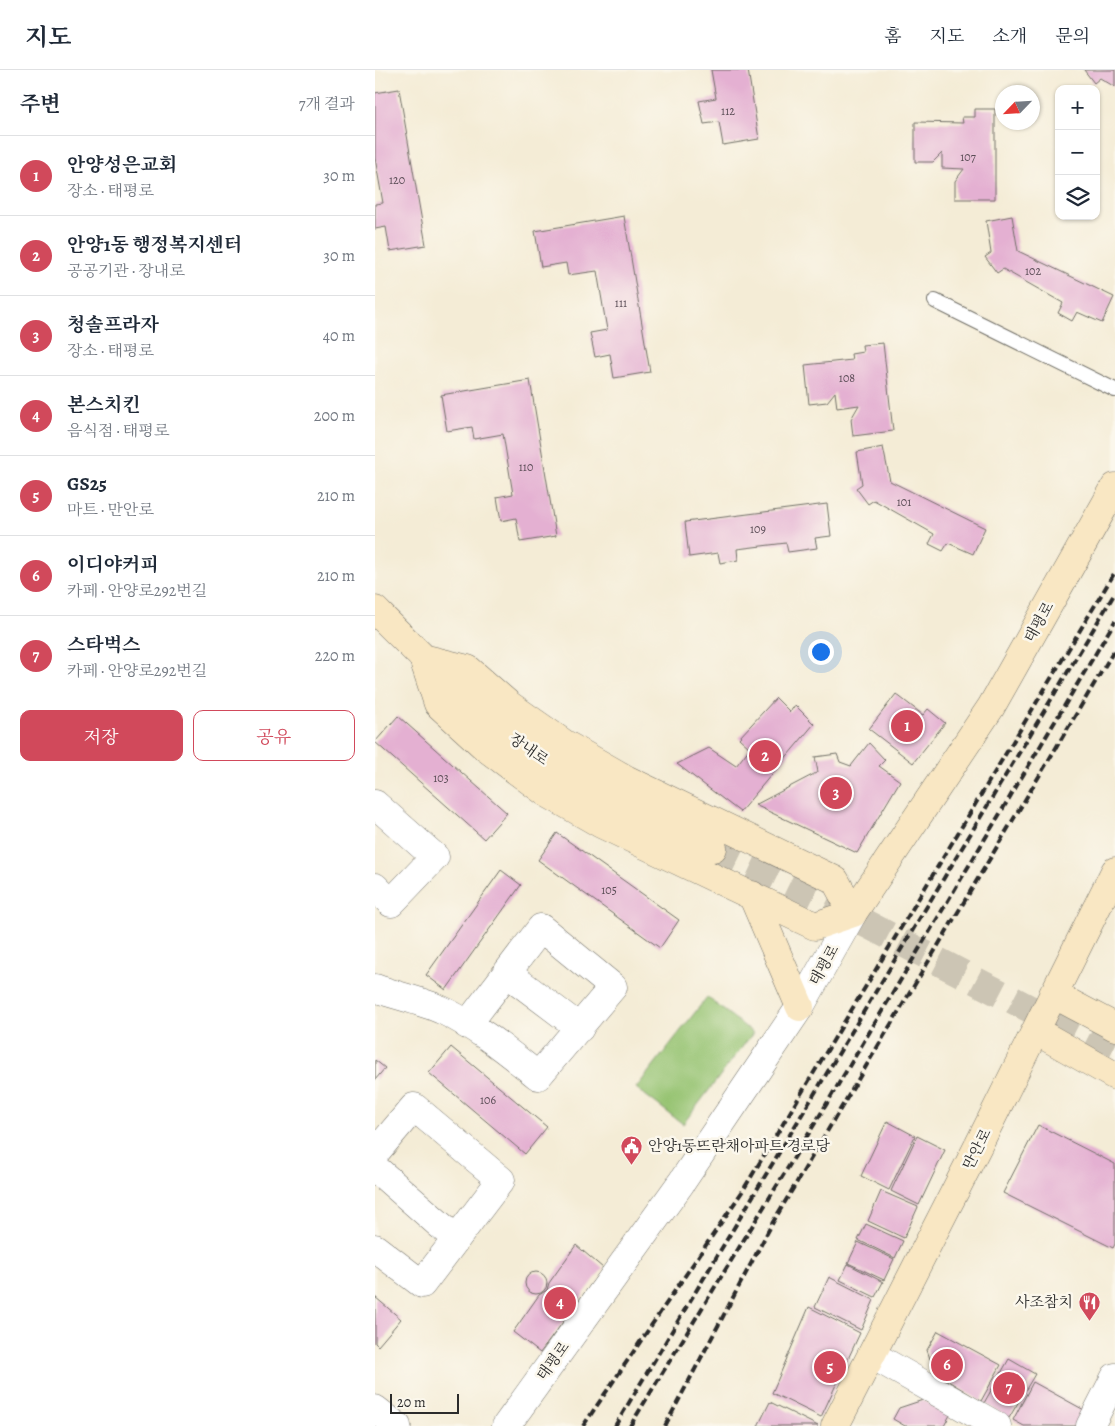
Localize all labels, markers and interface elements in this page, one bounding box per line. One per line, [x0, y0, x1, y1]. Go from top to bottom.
text: 지도 [25, 21, 71, 53]
text: 홈 [884, 24, 902, 48]
text: 지도 [930, 24, 964, 48]
text: 소개 [992, 24, 1027, 48]
text: 문의 [1055, 24, 1090, 48]
north arrow [995, 85, 1040, 130]
map controls [1055, 85, 1100, 220]
button: + [1055, 85, 1100, 130]
text: 주변 [20, 90, 61, 118]
text: 7개 결과 [299, 93, 355, 115]
house number: 112 [721, 103, 735, 119]
button: − [1055, 130, 1100, 175]
house number: 107 [960, 149, 977, 165]
text: 안양성은교회 [67, 152, 177, 178]
text: 1 [33, 165, 39, 187]
text: 30 m [323, 165, 355, 187]
house number: 120 [389, 172, 405, 188]
button: layers [1055, 175, 1100, 220]
text: 장소 · 태평로 [67, 180, 154, 202]
text: 안양1동 행정복지센터 [67, 232, 242, 258]
text: 2 [32, 245, 40, 267]
text: 30 m [323, 245, 355, 267]
text: 공공기관 · 장내로 [67, 260, 185, 282]
house number: 102 [1025, 263, 1041, 279]
house number: 111 [615, 295, 627, 311]
text: 청솔프라자 [67, 312, 159, 338]
text: 3 [33, 325, 39, 347]
text: 40 m [323, 325, 355, 347]
text: 장소 · 태평로 [67, 340, 154, 362]
house number: 108 [839, 370, 855, 386]
text: 본스치킨 [67, 392, 140, 418]
text: 4 [32, 405, 40, 427]
text: 200 m [314, 405, 355, 427]
text: 음식점 · 태평로 [67, 420, 169, 442]
house number: 110 [519, 459, 533, 475]
text: GS25 [67, 471, 107, 497]
text: 5 [33, 485, 39, 507]
text: 210 m [317, 485, 355, 507]
house number: 101 [897, 494, 911, 510]
text: 마트 · 만안로 [67, 499, 154, 521]
house number: 109 [750, 521, 766, 537]
text: 이디야커피 [67, 552, 159, 578]
text: 6 [32, 565, 40, 587]
text: 210 m [317, 565, 355, 587]
text: 카페 · 안양로292번길 [67, 580, 207, 602]
street label: 태평로 [1020, 598, 1059, 646]
text: 스타벅스 [67, 632, 140, 658]
your location [808, 639, 834, 665]
text: 7 [33, 645, 39, 667]
text: 220 m [315, 645, 355, 667]
text: 카페 · 안양로292번길 [67, 660, 207, 682]
pin: 1 [891, 707, 923, 745]
button: 저장 [20, 710, 183, 761]
button: 공유 [193, 710, 355, 761]
street label: 장내로 [505, 728, 553, 770]
pin: 2 [749, 737, 781, 775]
house number: 103 [433, 770, 449, 786]
pin: 3 [820, 774, 852, 812]
house number: 105 [601, 882, 617, 898]
street label: 태평로 [805, 941, 844, 989]
house number: 106 [480, 1092, 496, 1108]
street label: 만안로 [958, 1125, 996, 1173]
public building icon: 안양1동뜨란채아파트 경로당 [620, 1134, 644, 1165]
place label: 안양1동뜨란채아파트 경로당 [648, 1136, 830, 1156]
pin: 4 [544, 1284, 576, 1322]
restaurant icon: 사조참치 [1077, 1290, 1101, 1321]
place label: 사조참치 [1015, 1292, 1073, 1312]
street label: 태평로 [532, 1337, 574, 1384]
pin: 6 [931, 1346, 963, 1384]
pin: 5 [814, 1348, 846, 1386]
pin: 7 [993, 1369, 1025, 1407]
scale bar [390, 1391, 459, 1414]
text: 20 m [397, 1393, 426, 1412]

